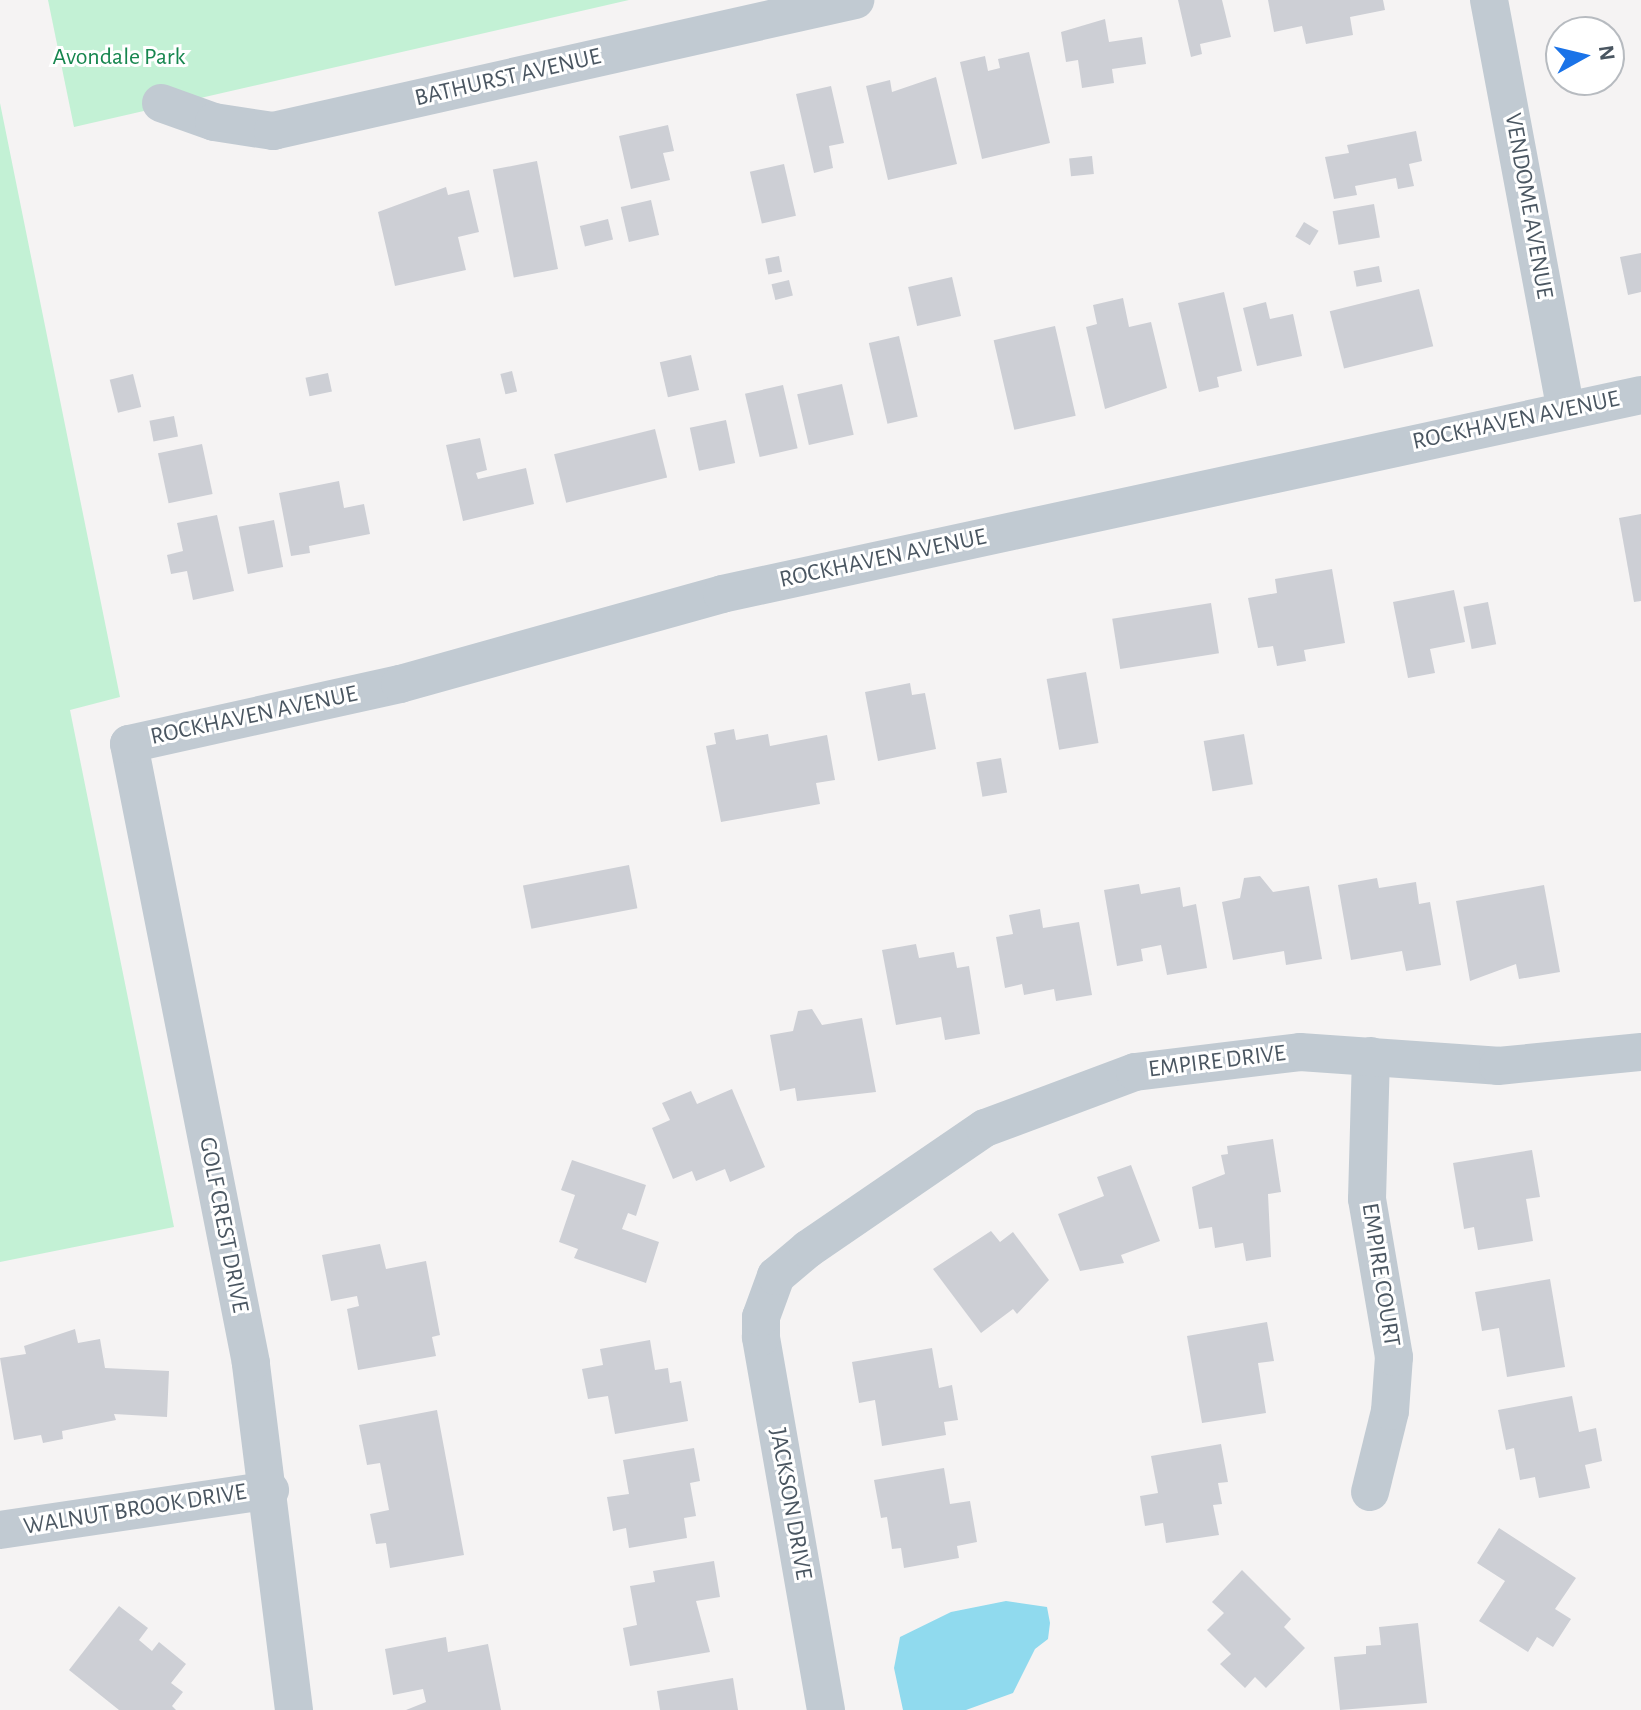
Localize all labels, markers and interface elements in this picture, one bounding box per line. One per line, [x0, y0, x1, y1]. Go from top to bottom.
north arrow [1545, 16, 1625, 96]
street label: BATHURST AVENUE [412, 43, 604, 113]
park label: Avondale Park [52, 44, 186, 72]
text: N [1595, 44, 1619, 62]
street label: VENDOME AVENUE [1497, 111, 1559, 301]
street label: ROCKHAVEN AVENUE [1410, 385, 1622, 457]
street label: ROCKHAVEN AVENUE [777, 523, 989, 595]
street label: ROCKHAVEN AVENUE [148, 680, 360, 752]
street label: EMPIRE DRIVE [1147, 1039, 1287, 1085]
street label: GOLF CREST DRIVE [192, 1135, 254, 1315]
street label: EMPIRE COURT [1354, 1201, 1406, 1349]
street label: JACKSON DRIVE [762, 1426, 818, 1582]
street label: WALNUT BROOK DRIVE [21, 1478, 249, 1542]

